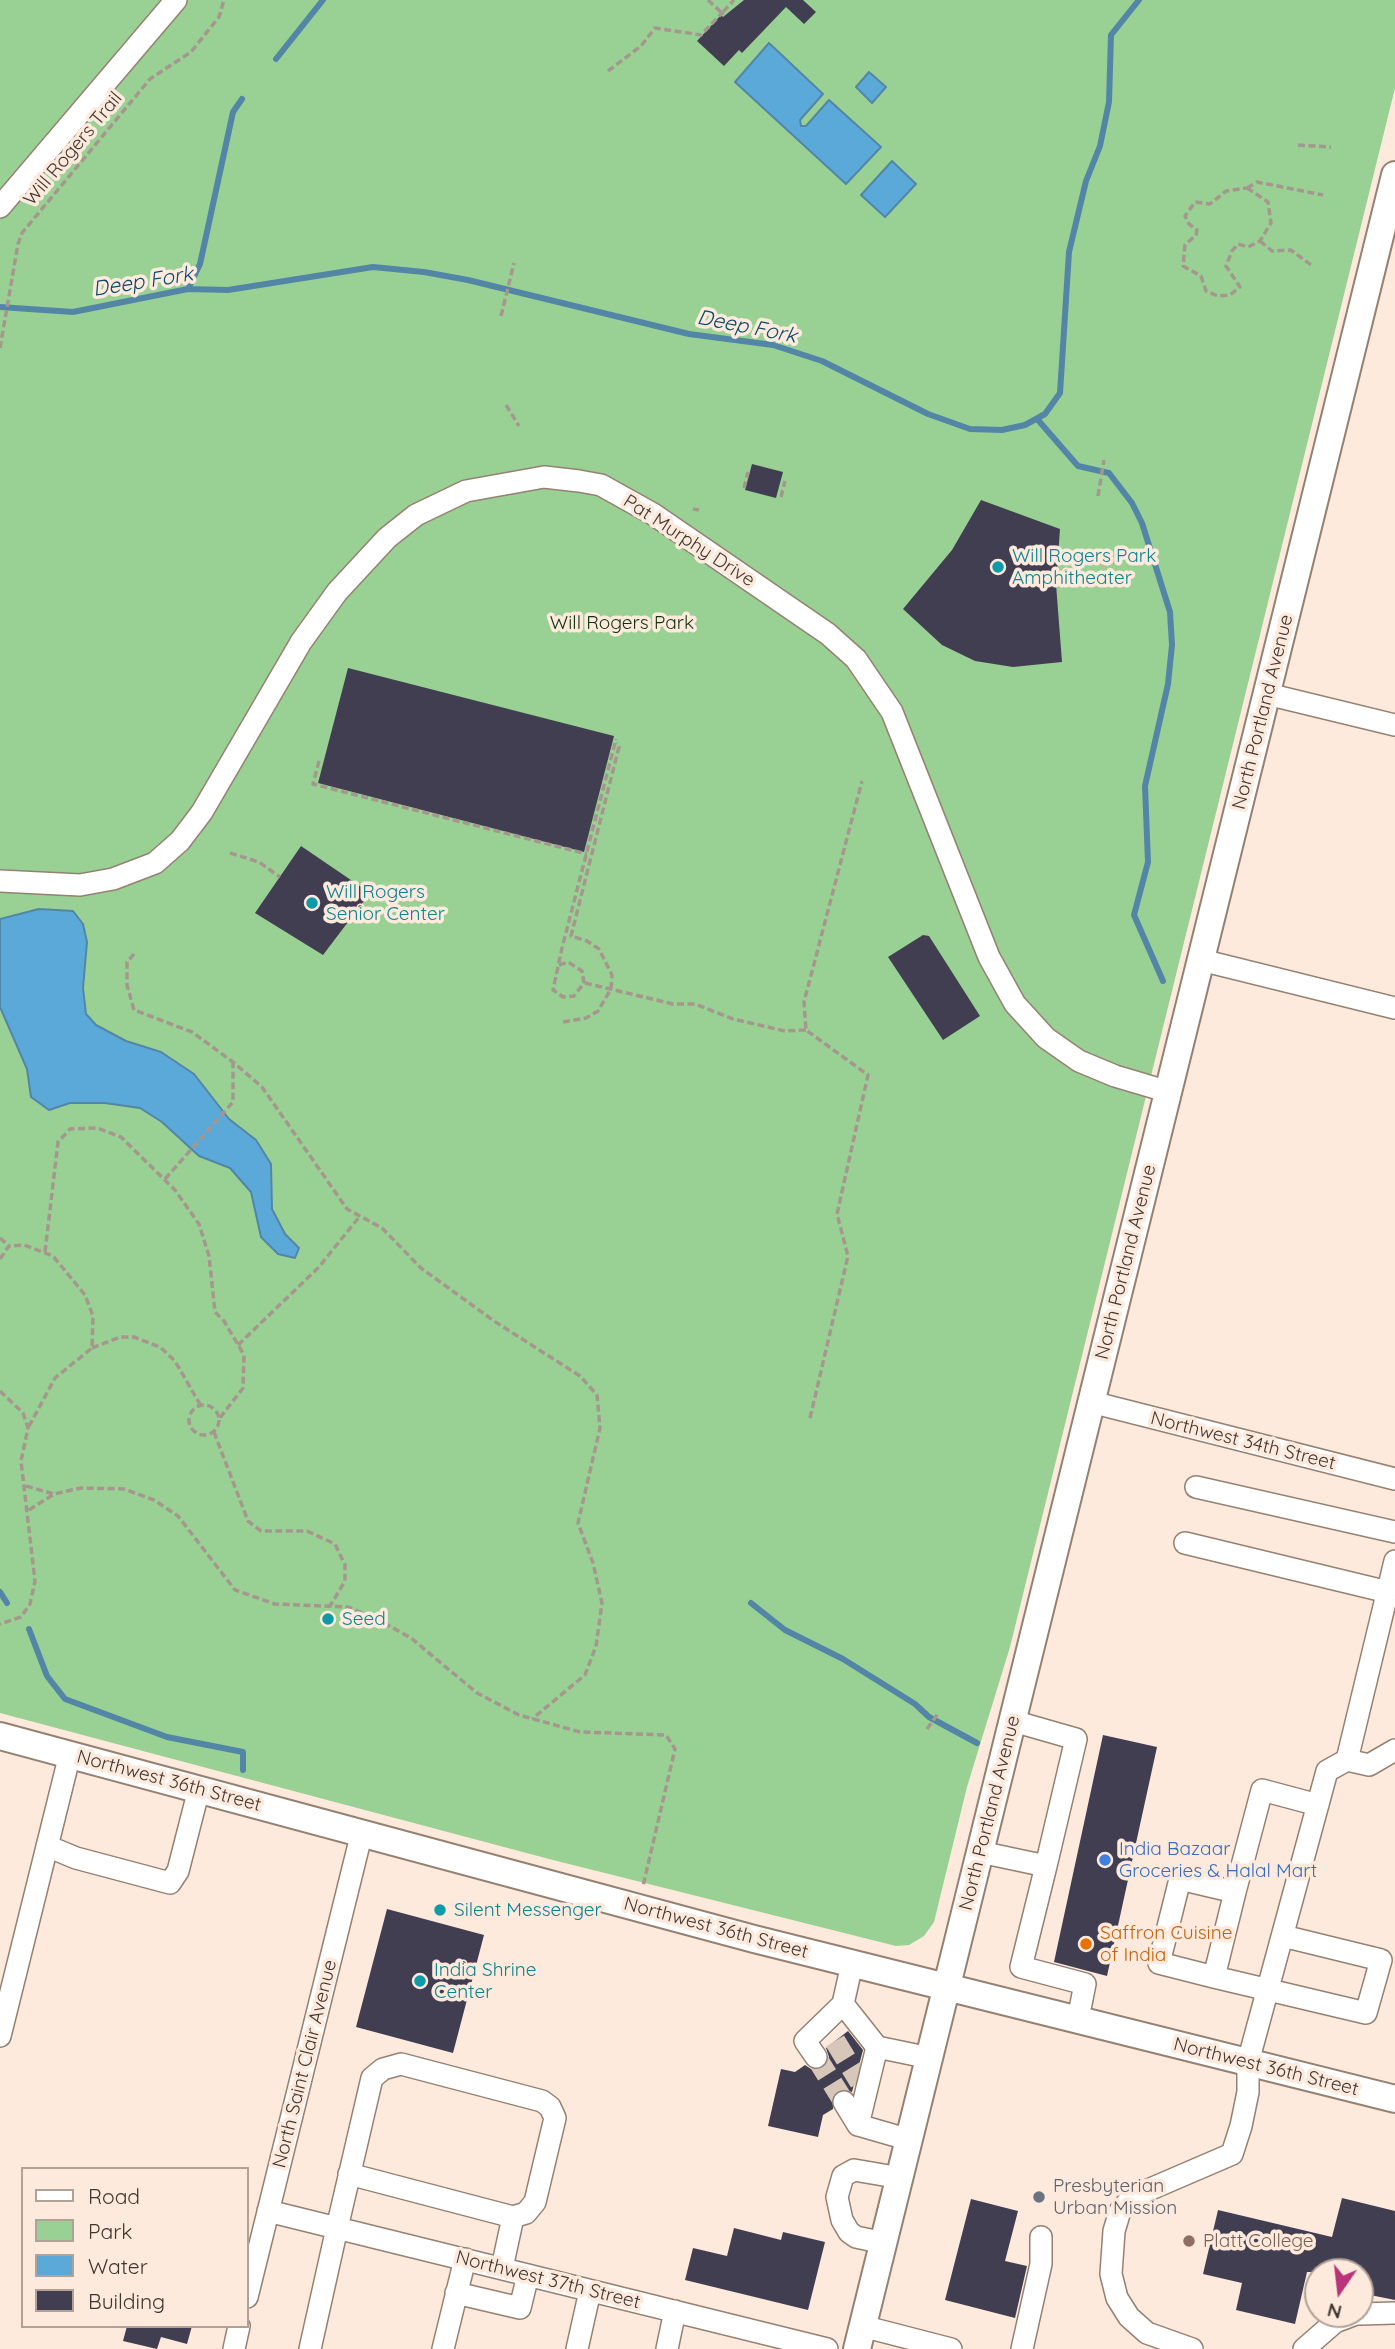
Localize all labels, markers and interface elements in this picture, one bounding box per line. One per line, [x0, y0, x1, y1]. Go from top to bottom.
street label: Will Rogers Trail [19, 87, 127, 211]
water label: Deep Fork [91, 262, 195, 302]
water label: Deep Fork [695, 305, 799, 349]
street label: Pat Murphy Drive [619, 490, 759, 592]
place label: Will Rogers Park Amphitheater [1012, 545, 1156, 589]
marker: Will Rogers Park Amphitheater [990, 559, 1006, 575]
park label: Will Rogers Park [550, 612, 694, 634]
street label: North Portland Avenue [1228, 612, 1298, 812]
place label: Will Rogers Senior Center [326, 881, 445, 925]
marker: Will Rogers Senior Center [304, 895, 320, 911]
street label: North Portland Avenue [1091, 1162, 1161, 1362]
street label: Northwest 34th Street [1148, 1407, 1338, 1475]
place label: Seed [342, 1608, 386, 1630]
marker: Seed [320, 1611, 336, 1627]
street label: North Portland Avenue [955, 1713, 1025, 1913]
street label: Northwest 36th Street [74, 1745, 264, 1817]
place label: India Bazaar Groceries & Halal Mart [1119, 1838, 1317, 1882]
marker: India Bazaar Groceries & Halal Mart [1097, 1852, 1113, 1868]
street label: Northwest 36th Street [621, 1892, 811, 1964]
place label: Silent Messenger [454, 1899, 602, 1921]
marker: Silent Messenger [432, 1902, 448, 1918]
place label: Saffron Cuisine of India [1100, 1922, 1232, 1966]
marker: Saffron Cuisine of India [1078, 1936, 1094, 1952]
street label: North Saint Clair Avenue [268, 1958, 342, 2170]
place label: India Shrine Center [434, 1959, 537, 2003]
marker: India Shrine Center [412, 1973, 428, 1989]
street label: Northwest 36th Street [1171, 2033, 1361, 2101]
legend [21, 2167, 248, 2328]
place label: Presbyterian Urban Mission [1053, 2175, 1177, 2219]
text: Road [88, 2183, 140, 2209]
marker: Presbyterian Urban Mission [1031, 2189, 1047, 2205]
text: Park [88, 2218, 132, 2244]
place label: Platt College [1203, 2230, 1314, 2252]
marker: Platt College [1181, 2233, 1197, 2249]
street label: Northwest 37th Street [453, 2246, 643, 2314]
text: Water [88, 2253, 148, 2279]
north arrow [1304, 2258, 1374, 2328]
text: Building [88, 2288, 165, 2314]
text: N [1325, 2298, 1344, 2325]

